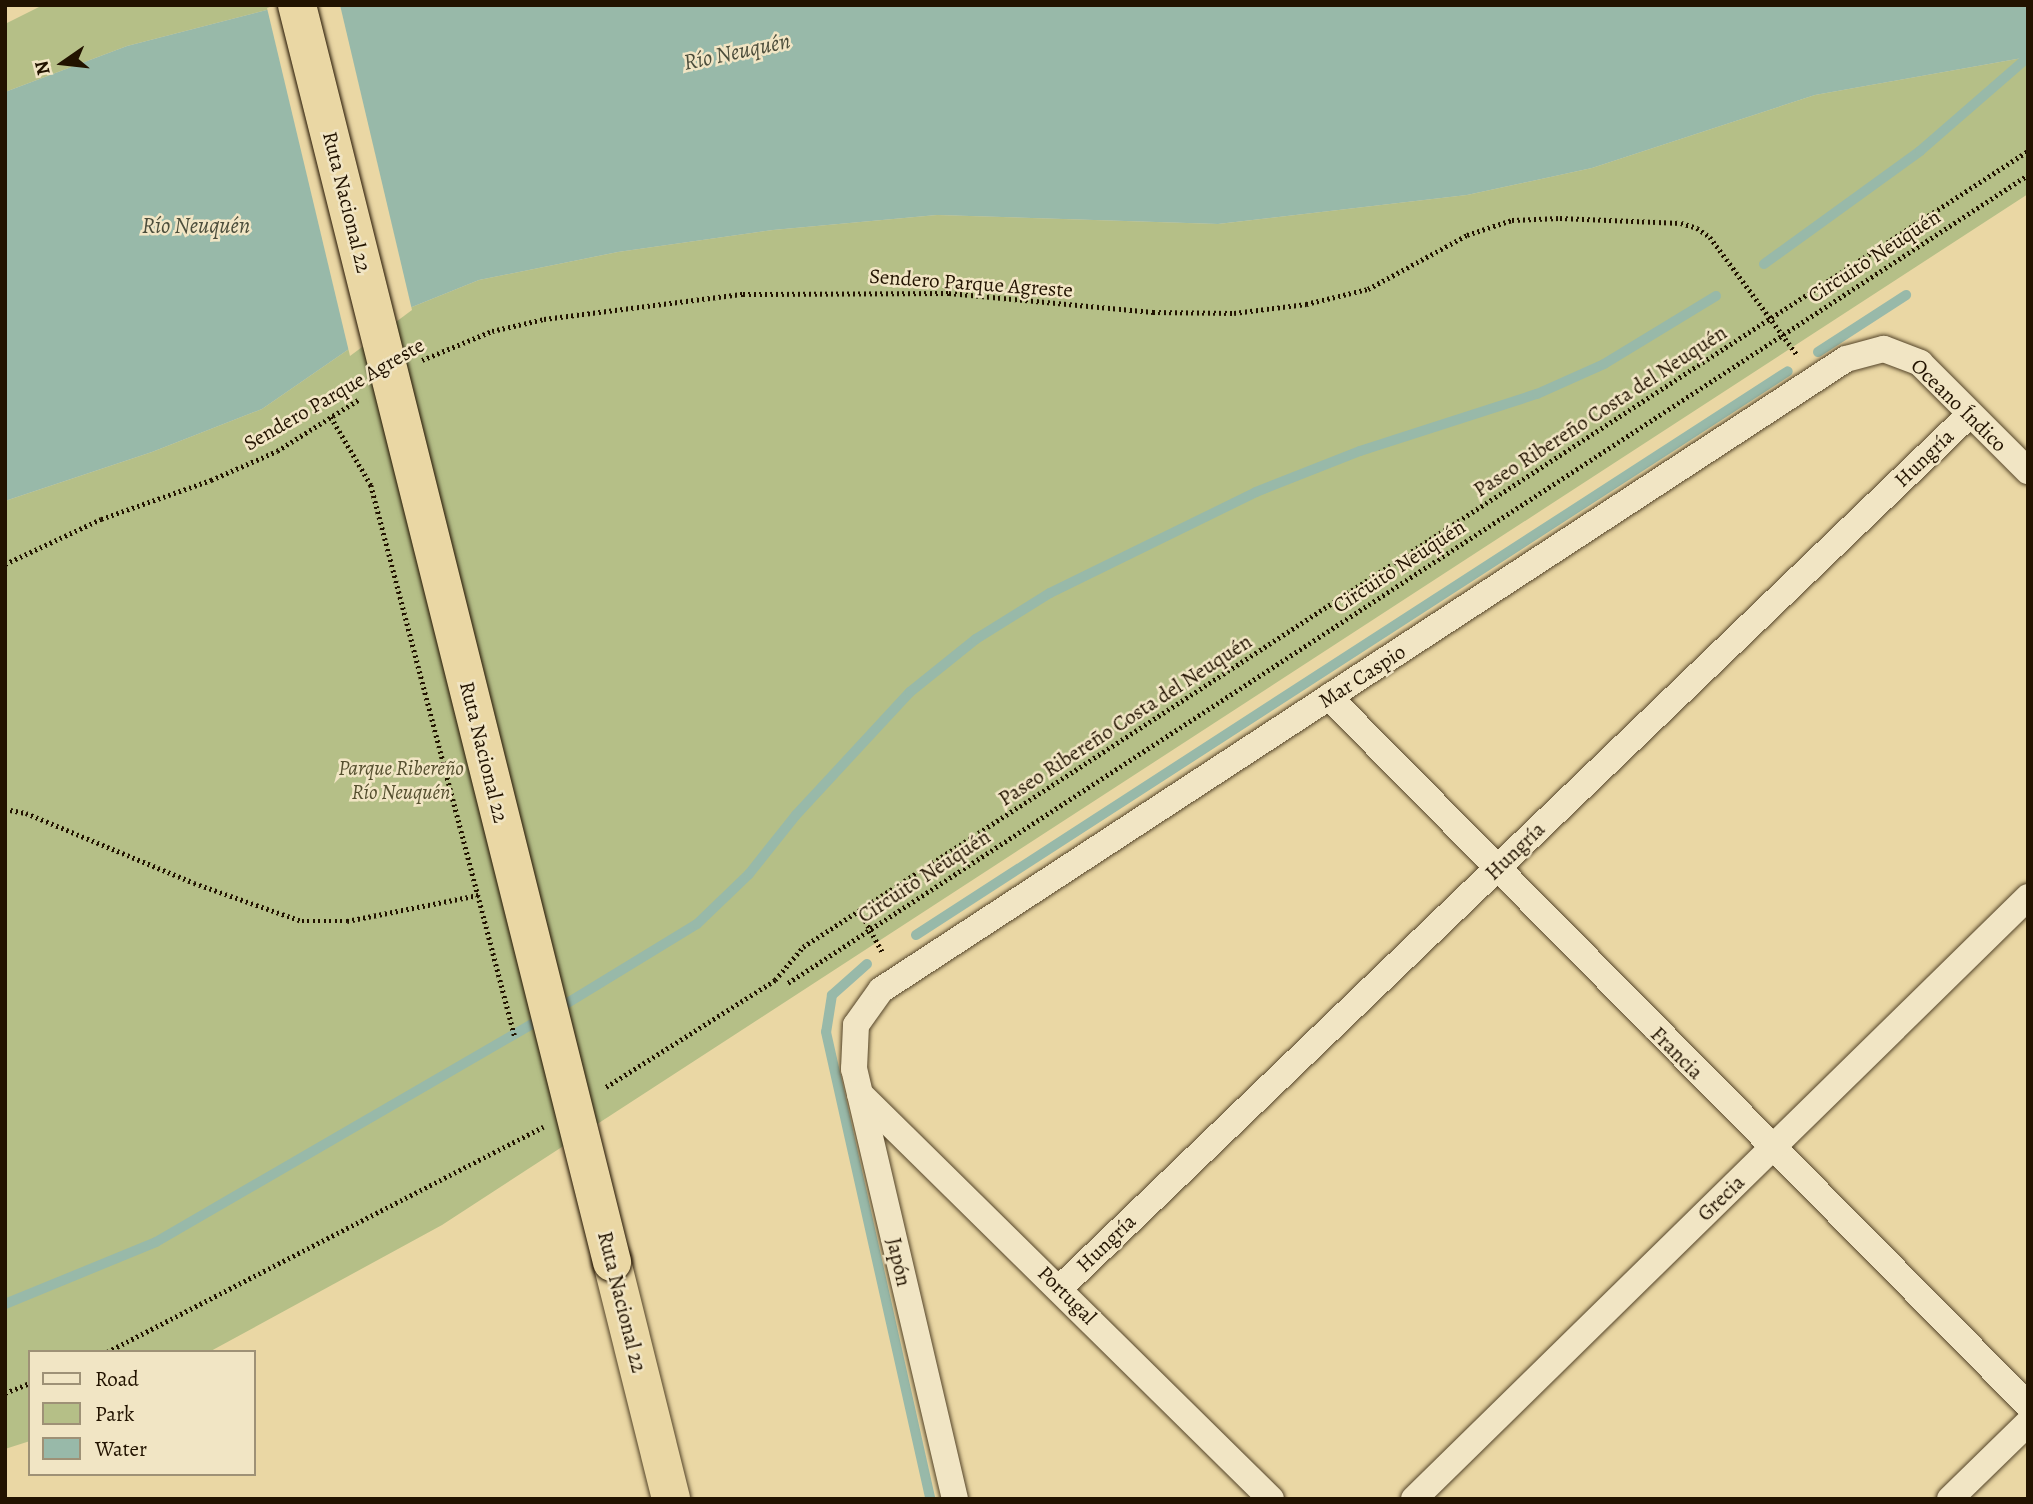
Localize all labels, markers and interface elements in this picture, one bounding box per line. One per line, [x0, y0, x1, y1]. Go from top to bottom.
water label: Río Neuquén [681, 27, 793, 77]
north arrow [28, 28, 98, 98]
text: N [28, 58, 57, 78]
street label: Ruta Nacional 22 [317, 129, 377, 275]
street label: Circuito Neuquén [1803, 204, 1945, 308]
water label: Río Neuquén [142, 212, 250, 240]
street label: Sendero Parque Agreste [868, 263, 1074, 303]
street label: Paseo Ribereño Costa del Neuquén [1469, 320, 1731, 502]
street label: Sendero Parque Agreste [239, 332, 429, 456]
street label: Oceano Índico [1906, 353, 2012, 457]
street label: Hungría [1889, 424, 1959, 492]
street label: Circuito Neuquén [1328, 514, 1470, 618]
street label: Paseo Ribereño Costa del Neuquén [994, 629, 1256, 811]
street label: Mar Caspio [1314, 639, 1410, 713]
street label: Ruta Nacional 22 [454, 679, 514, 825]
park label: Parque Ribereño Río Neuquén [338, 755, 464, 805]
street label: Hungría [1480, 817, 1550, 885]
street label: Circuito Neuquén [853, 824, 995, 928]
street label: Francia [1645, 1021, 1709, 1085]
street label: Grecia [1692, 1170, 1750, 1226]
street label: Hungría [1071, 1209, 1141, 1277]
street label: Ruta Nacional 22 [592, 1229, 652, 1375]
street label: Japón [881, 1235, 917, 1289]
street label: Portugal [1032, 1260, 1102, 1330]
legend [28, 1350, 256, 1476]
text: Road [95, 1365, 139, 1393]
text: Park [95, 1400, 134, 1428]
text: Water [95, 1435, 147, 1463]

